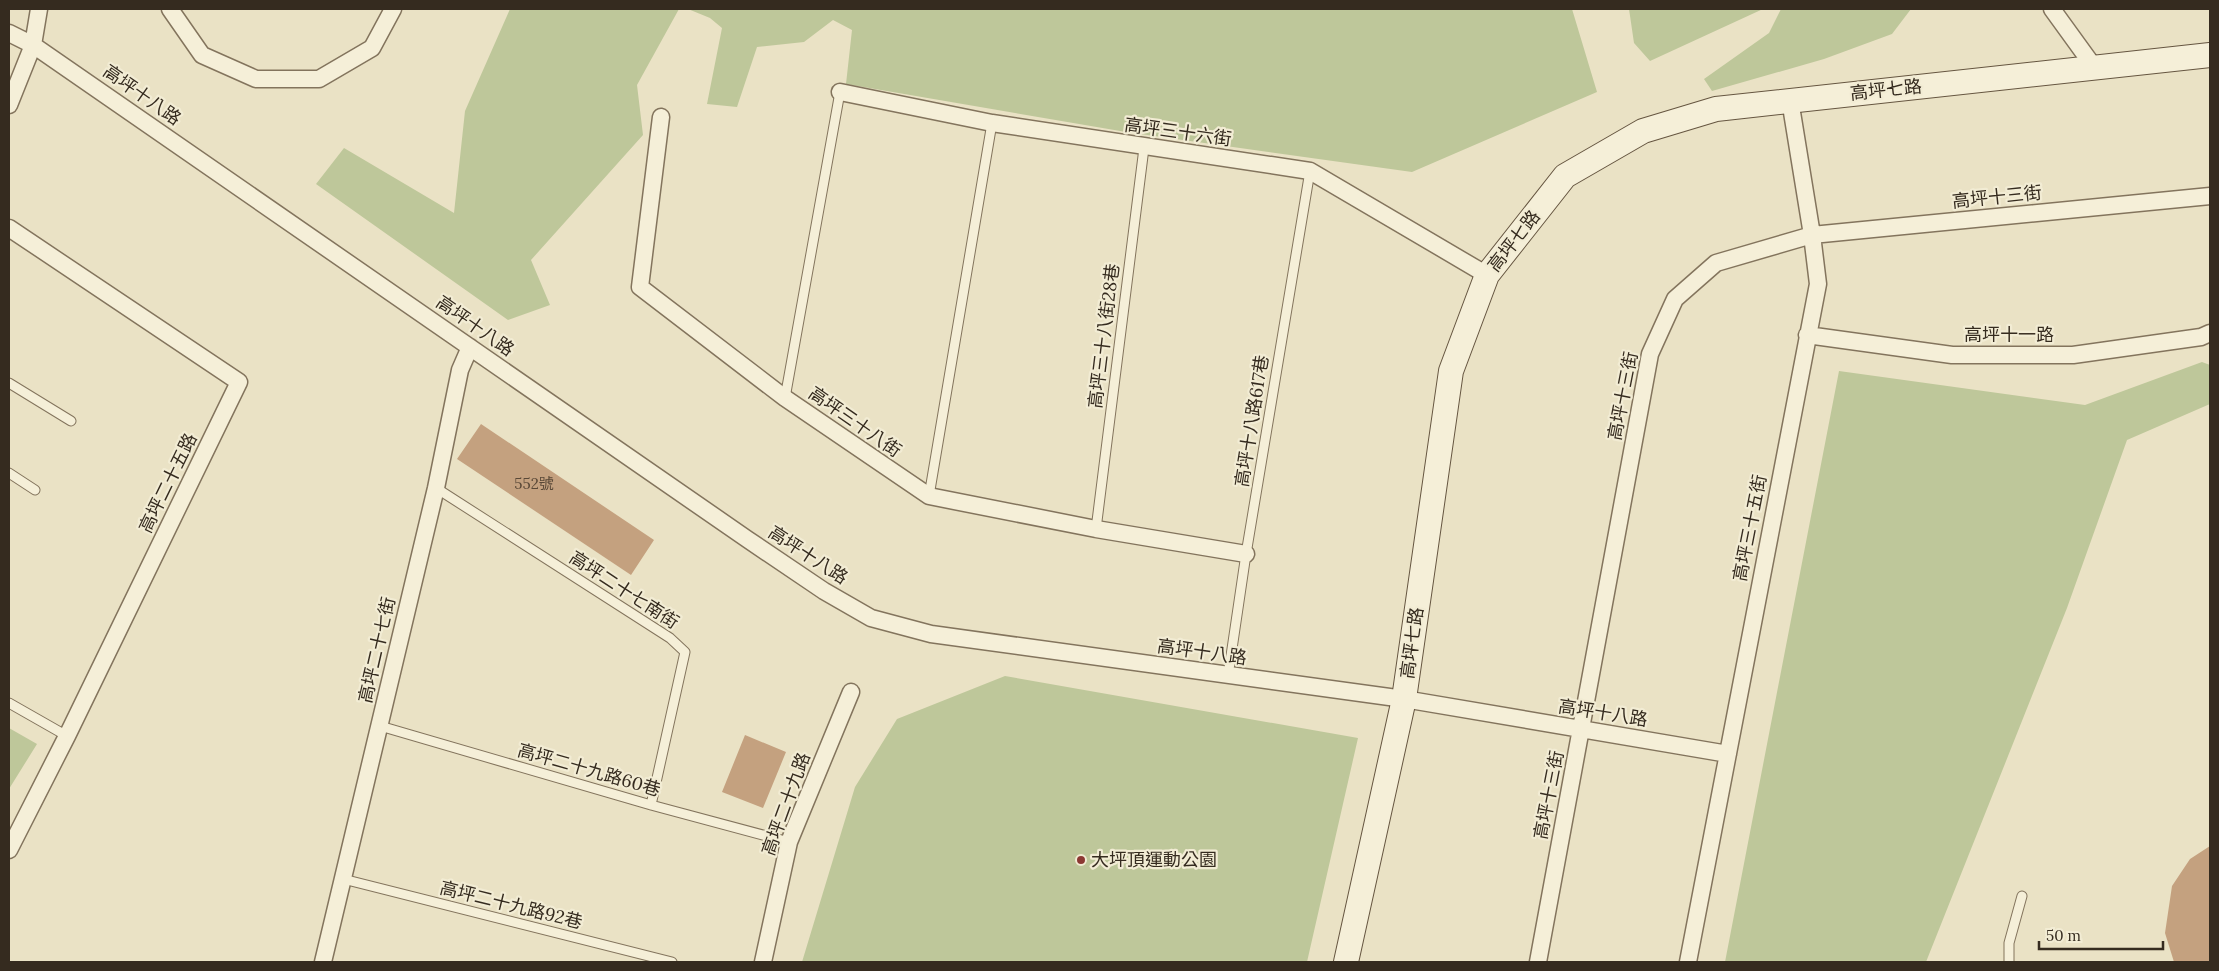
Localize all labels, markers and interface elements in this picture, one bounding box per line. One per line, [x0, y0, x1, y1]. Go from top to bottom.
street label: 高坪十八路 [99, 59, 186, 130]
street label: 高坪七路 [1849, 74, 1923, 105]
street label: 高坪三十六街 [1123, 113, 1233, 150]
street label: 高坪十三街 [1951, 180, 2043, 213]
street label: 高坪七路 [1482, 205, 1545, 276]
street label: 高坪三十八街28巷 [1083, 262, 1124, 410]
street label: 高坪十八路 [432, 290, 519, 361]
street label: 高坪十一路 [1964, 323, 2054, 346]
street label: 高坪十三街 [1603, 350, 1642, 442]
street label: 高坪十八路617巷 [1230, 353, 1273, 489]
street label: 高坪三十八街 [804, 381, 906, 462]
street label: 高坪二十五路 [134, 429, 202, 536]
street label: 高坪三十五街 [1728, 473, 1771, 583]
house number: 552號 [514, 474, 554, 493]
street label: 高坪十八路 [764, 520, 852, 589]
street label: 高坪二十七南街 [565, 546, 683, 634]
street label: 高坪二十七街 [353, 595, 400, 705]
street label: 高坪七路 [1395, 606, 1428, 680]
street label: 高坪十八路 [1156, 634, 1248, 669]
street label: 高坪十八路 [1557, 694, 1649, 731]
street label: 高坪二十九路60巷 [515, 738, 663, 801]
street label: 高坪二十九路 [756, 749, 815, 859]
street label: 高坪十三街 [1529, 749, 1568, 841]
place label: 大坪頂運動公園 [1091, 848, 1217, 871]
marker: 大坪頂運動公園 [1075, 854, 1087, 866]
street label: 高坪二十九路92巷 [437, 876, 585, 933]
scale bar [2039, 918, 2163, 950]
text: 50 m [2046, 926, 2081, 945]

